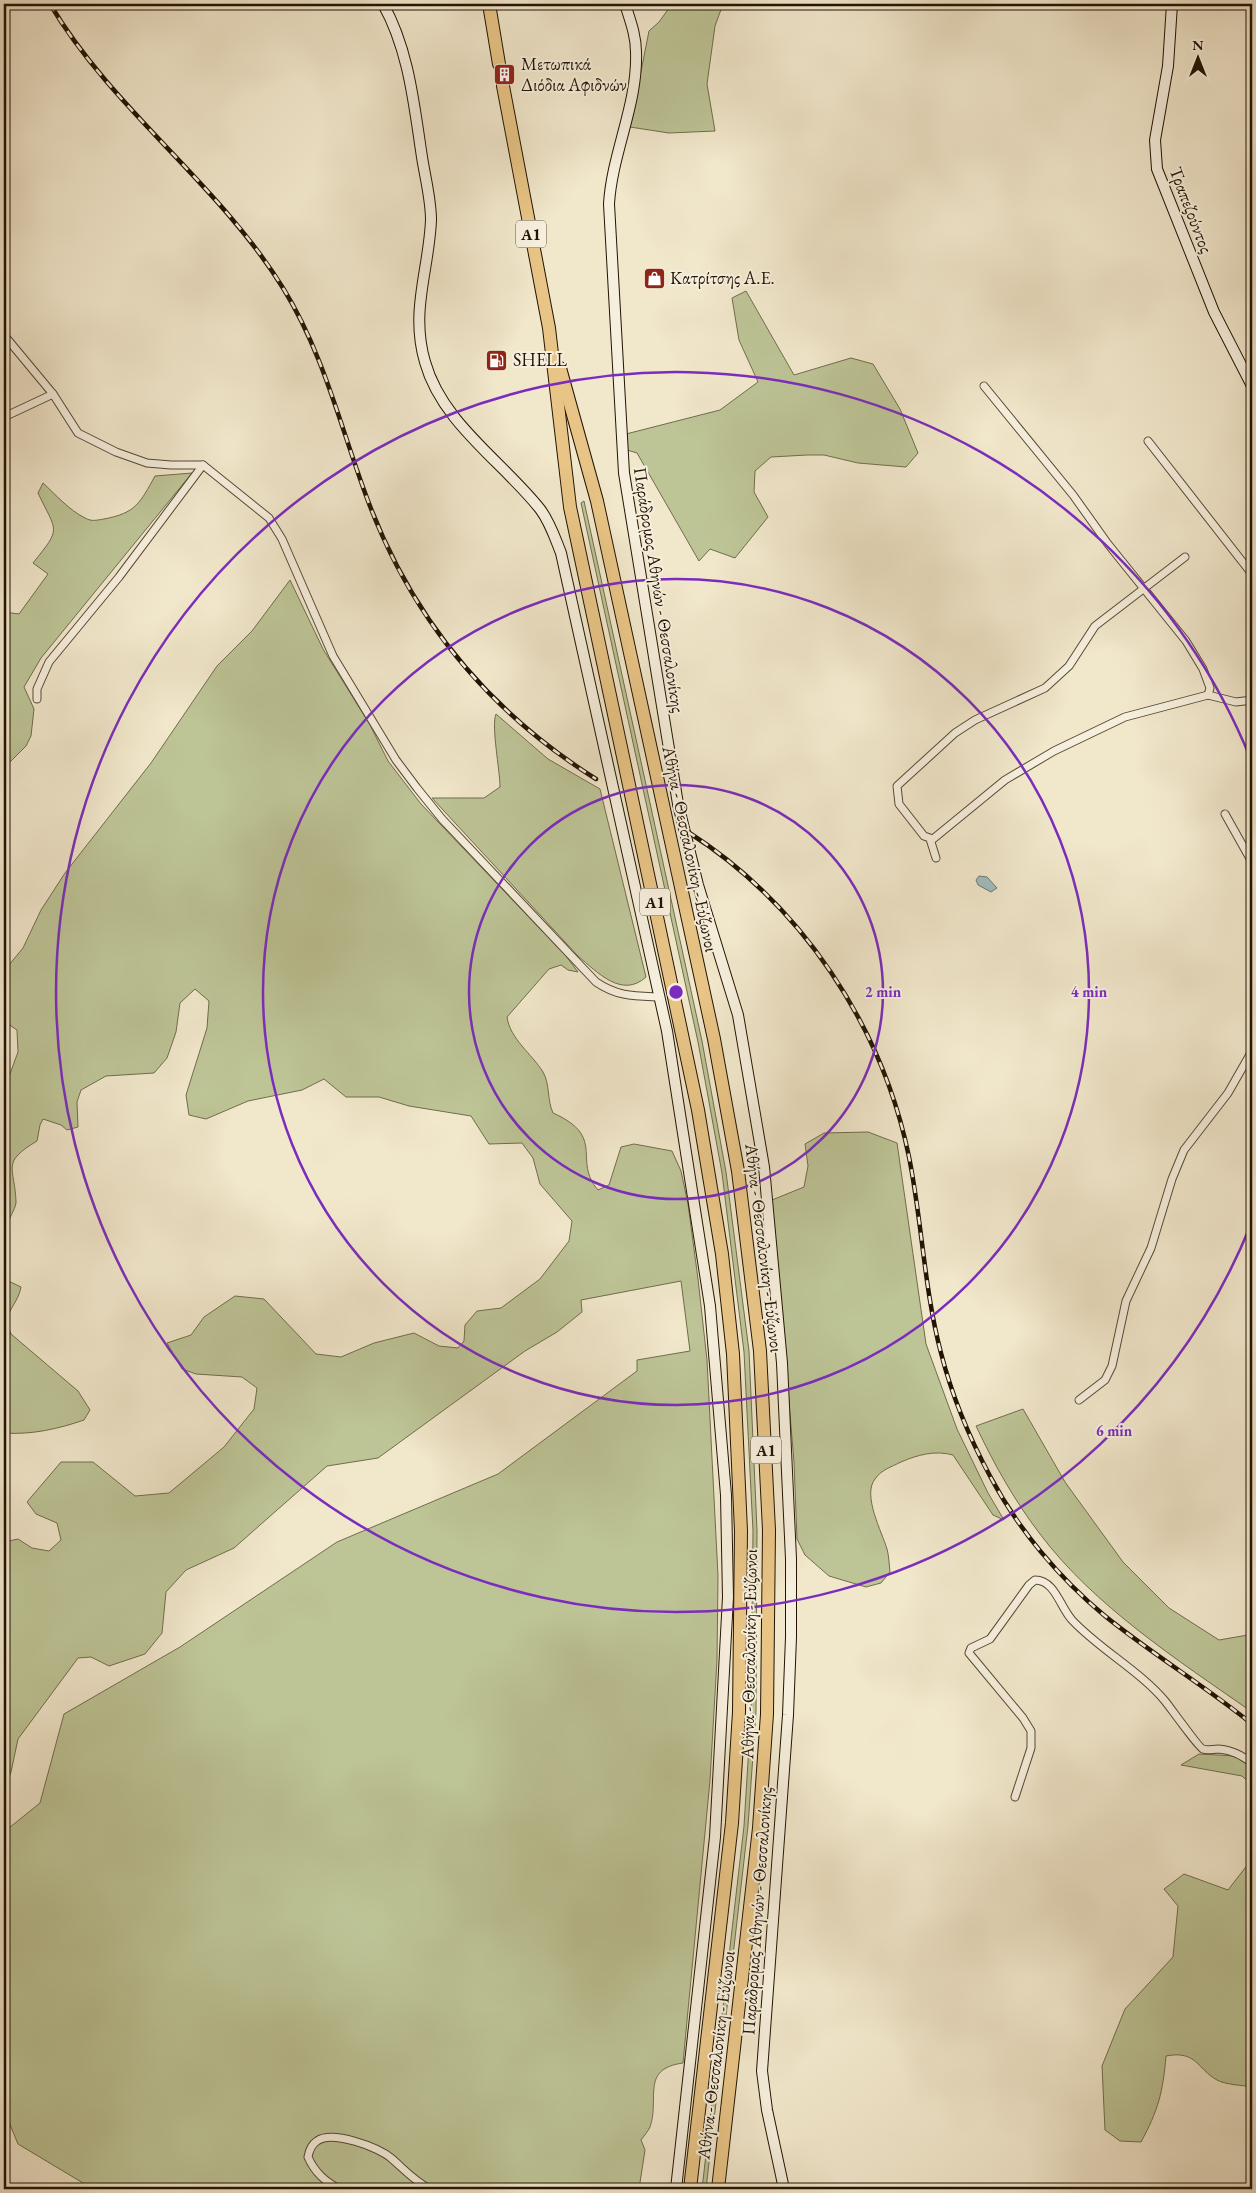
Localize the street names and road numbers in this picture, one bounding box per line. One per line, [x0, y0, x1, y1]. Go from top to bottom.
street label: Τραπεζούντος [1164, 163, 1218, 256]
road number: Α1 [516, 220, 546, 248]
street label: Παράδρομος Αθηνών - Θεσσαλονίκης [629, 465, 690, 715]
street label: Αθήνα - Θεσσαλονίκη - Εύζωνοι [657, 743, 724, 954]
road number: Α1 [640, 889, 670, 916]
street label: Αθήνα - Θεσσαλονίκη - Εύζωνοι [740, 1141, 789, 1354]
road number: Α1 [751, 1436, 781, 1464]
street label: Αθήνα - Θεσσαλονίκη - Εύζωνοι [735, 1549, 762, 1760]
street label: Παράδρομος Αθηνών - Θεσσαλονίκης [736, 1786, 777, 2036]
street label: Αθήνα - Θεσσαλονίκη - Εύζωνοι [691, 1949, 740, 2162]

